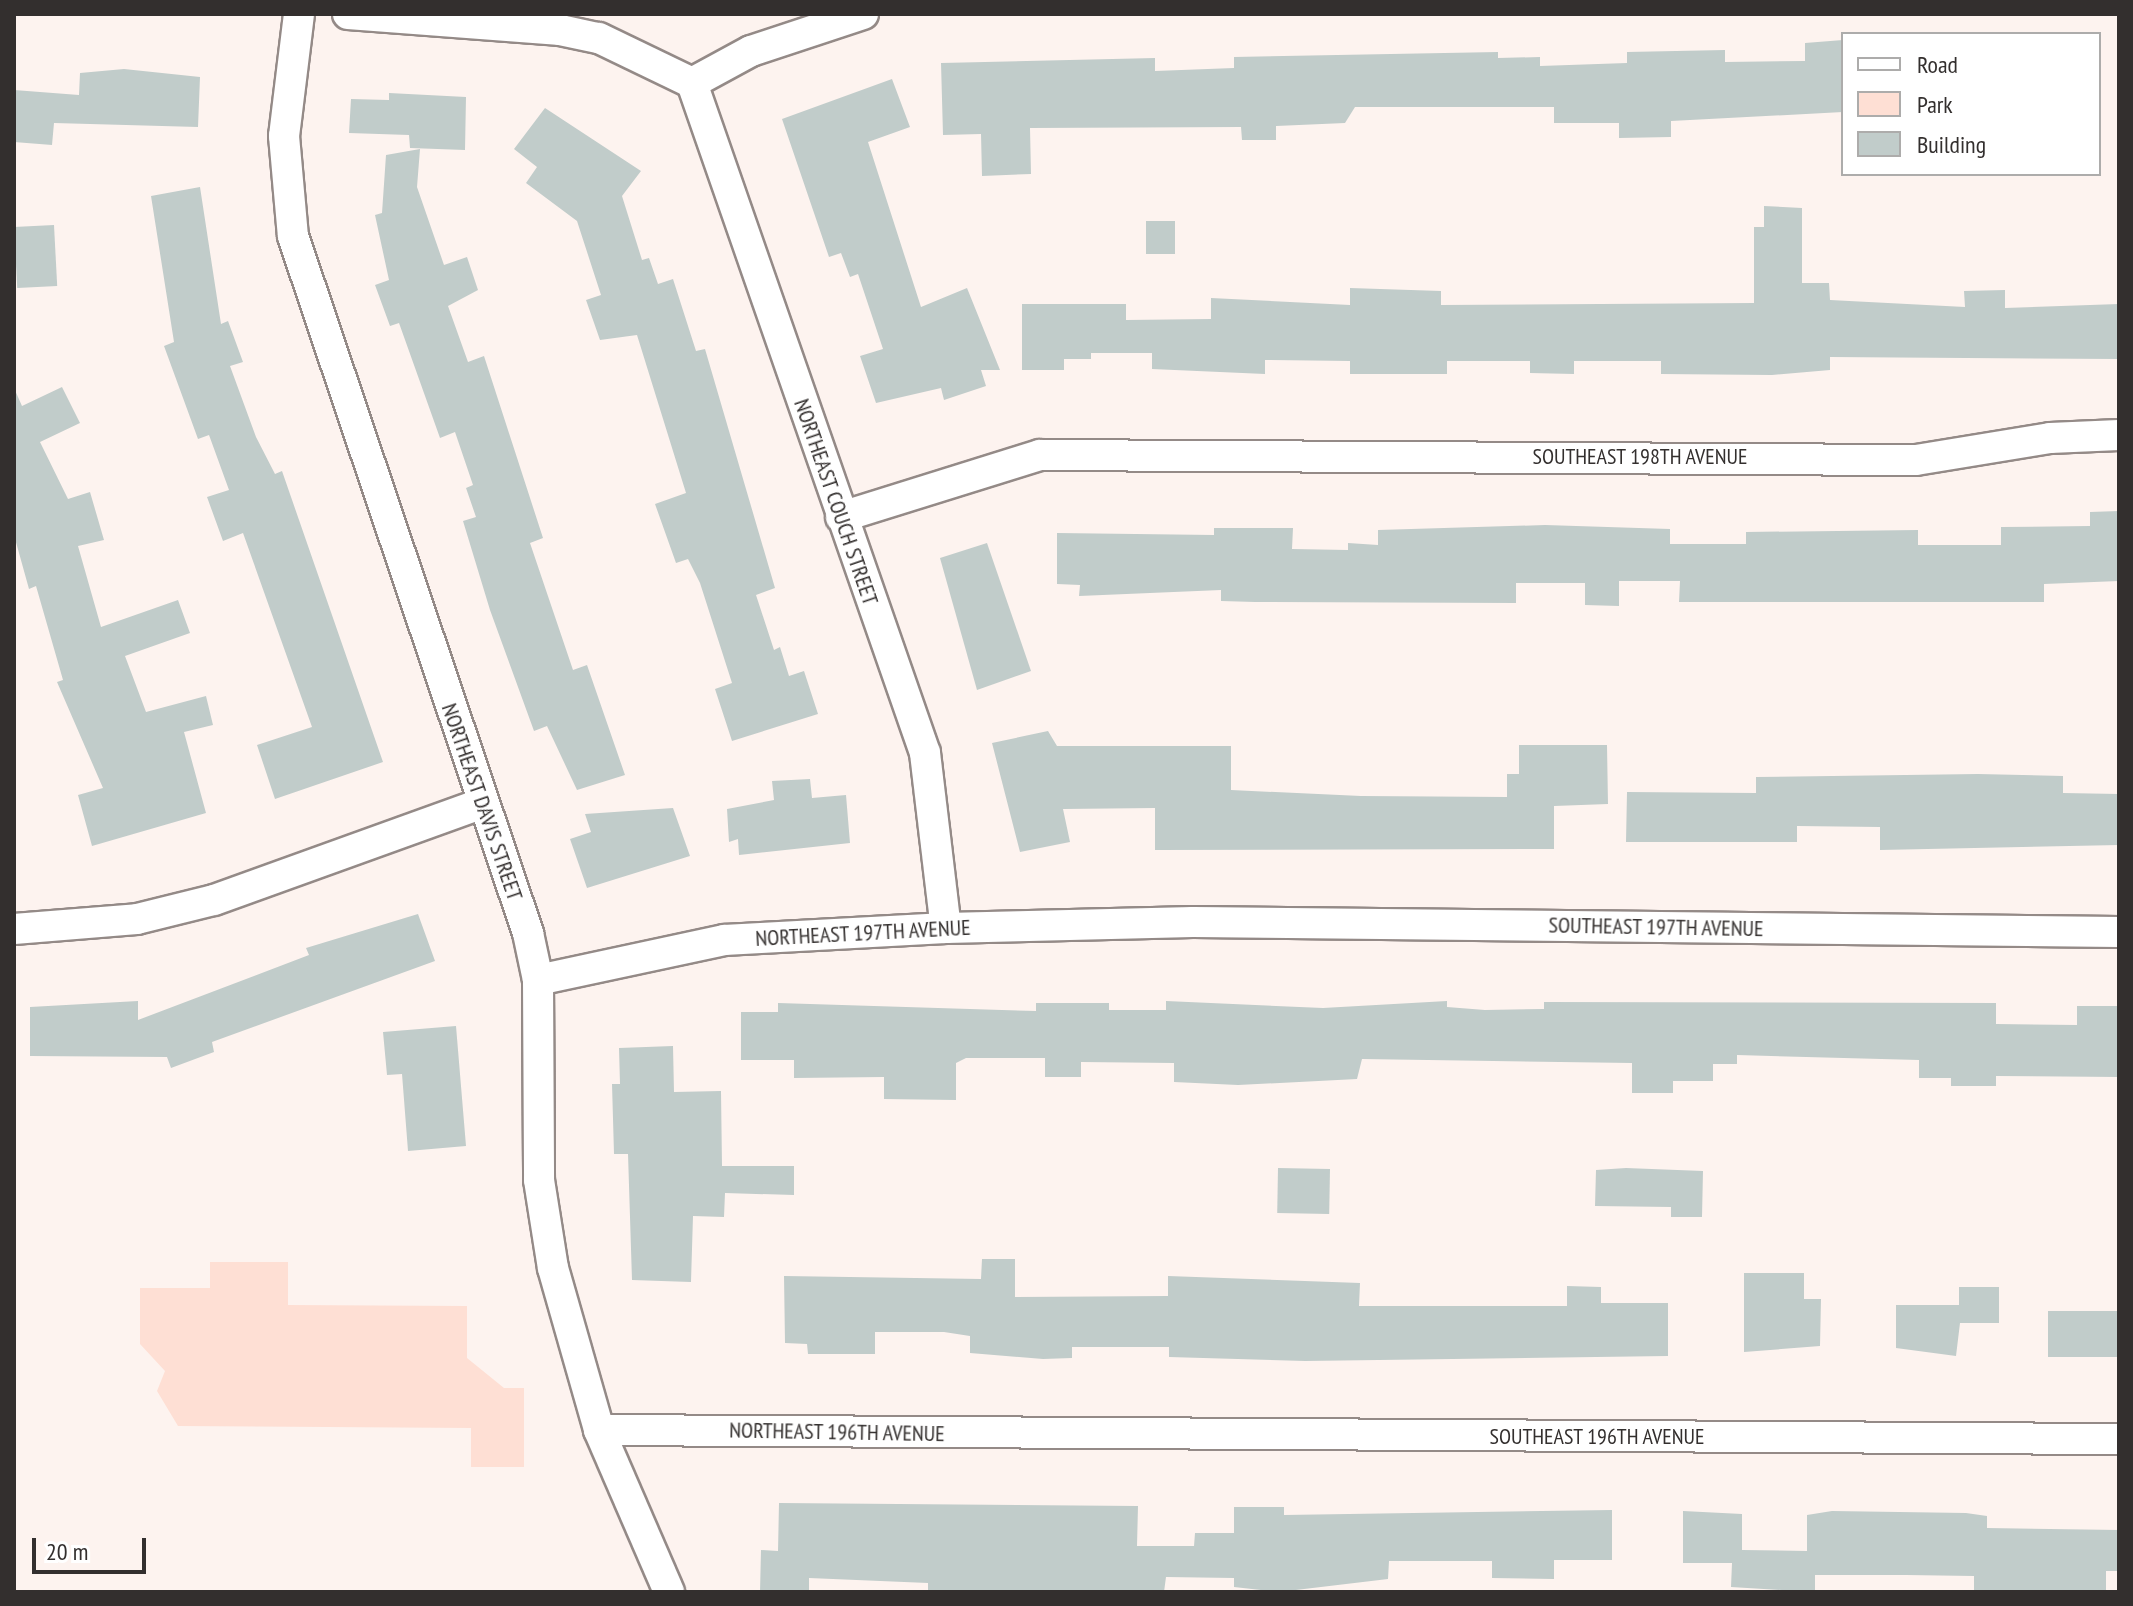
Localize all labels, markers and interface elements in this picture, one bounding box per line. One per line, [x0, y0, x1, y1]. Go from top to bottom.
legend [1841, 32, 2101, 176]
text: Road [1917, 49, 1958, 80]
text: Park [1917, 89, 1953, 120]
text: Building [1917, 129, 1986, 160]
street label: NORTHEAST COUCH STREET [788, 395, 884, 609]
street label: SOUTHEAST 198TH AVENUE [1532, 444, 1748, 470]
street label: NORTHEAST DAVIS STREET [436, 700, 528, 904]
street label: SOUTHEAST 197TH AVENUE [1548, 912, 1764, 942]
street label: NORTHEAST 197TH AVENUE [754, 914, 972, 952]
street label: NORTHEAST 196TH AVENUE [728, 1417, 946, 1447]
street label: SOUTHEAST 196TH AVENUE [1489, 1424, 1705, 1450]
scale bar [36, 1522, 150, 1572]
text: 20 m [46, 1536, 88, 1567]

